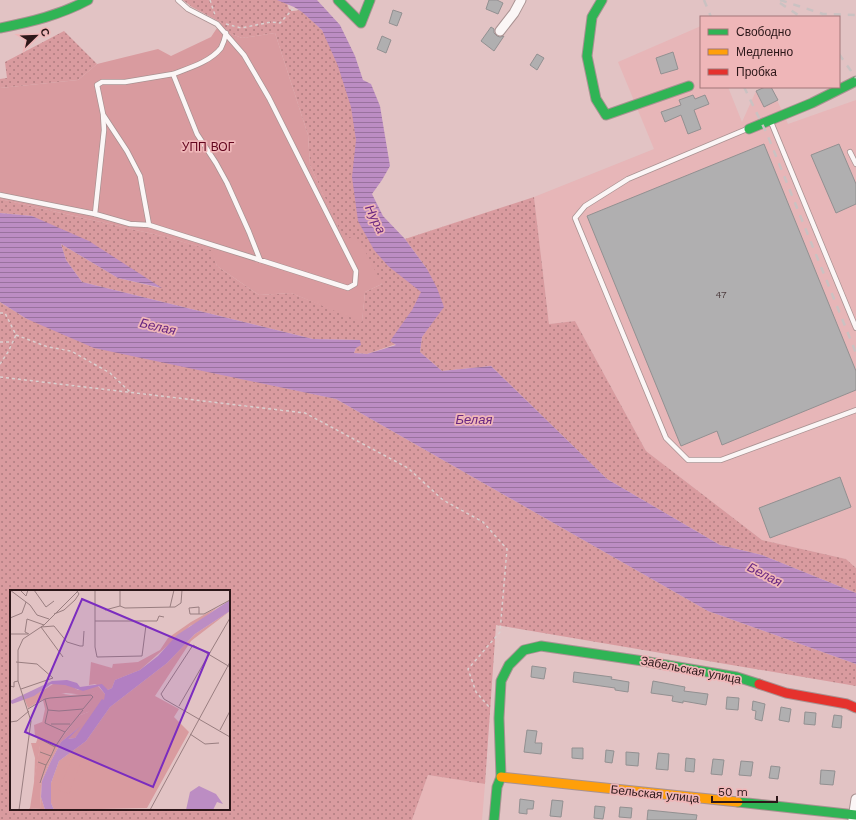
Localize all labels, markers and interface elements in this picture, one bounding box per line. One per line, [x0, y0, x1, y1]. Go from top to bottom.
north arrow [16, 16, 56, 56]
legend [700, 16, 840, 88]
text: Свободно [736, 25, 791, 39]
text: С [37, 26, 52, 39]
text: Медленно [736, 45, 793, 59]
text: Пробка [736, 65, 777, 79]
park label: УПП ВОГ [182, 140, 235, 154]
water label: Нура [362, 202, 389, 236]
house number: 47 [715, 289, 727, 300]
water label: Белая [138, 315, 178, 338]
water label: Белая [456, 412, 492, 427]
water label: Белая [745, 559, 785, 589]
inset map [10, 590, 230, 810]
street label: Забельская улица [640, 653, 743, 687]
scale bar [712, 778, 777, 804]
street label: Бельская улица [610, 782, 700, 806]
text: 50 m [718, 785, 748, 799]

